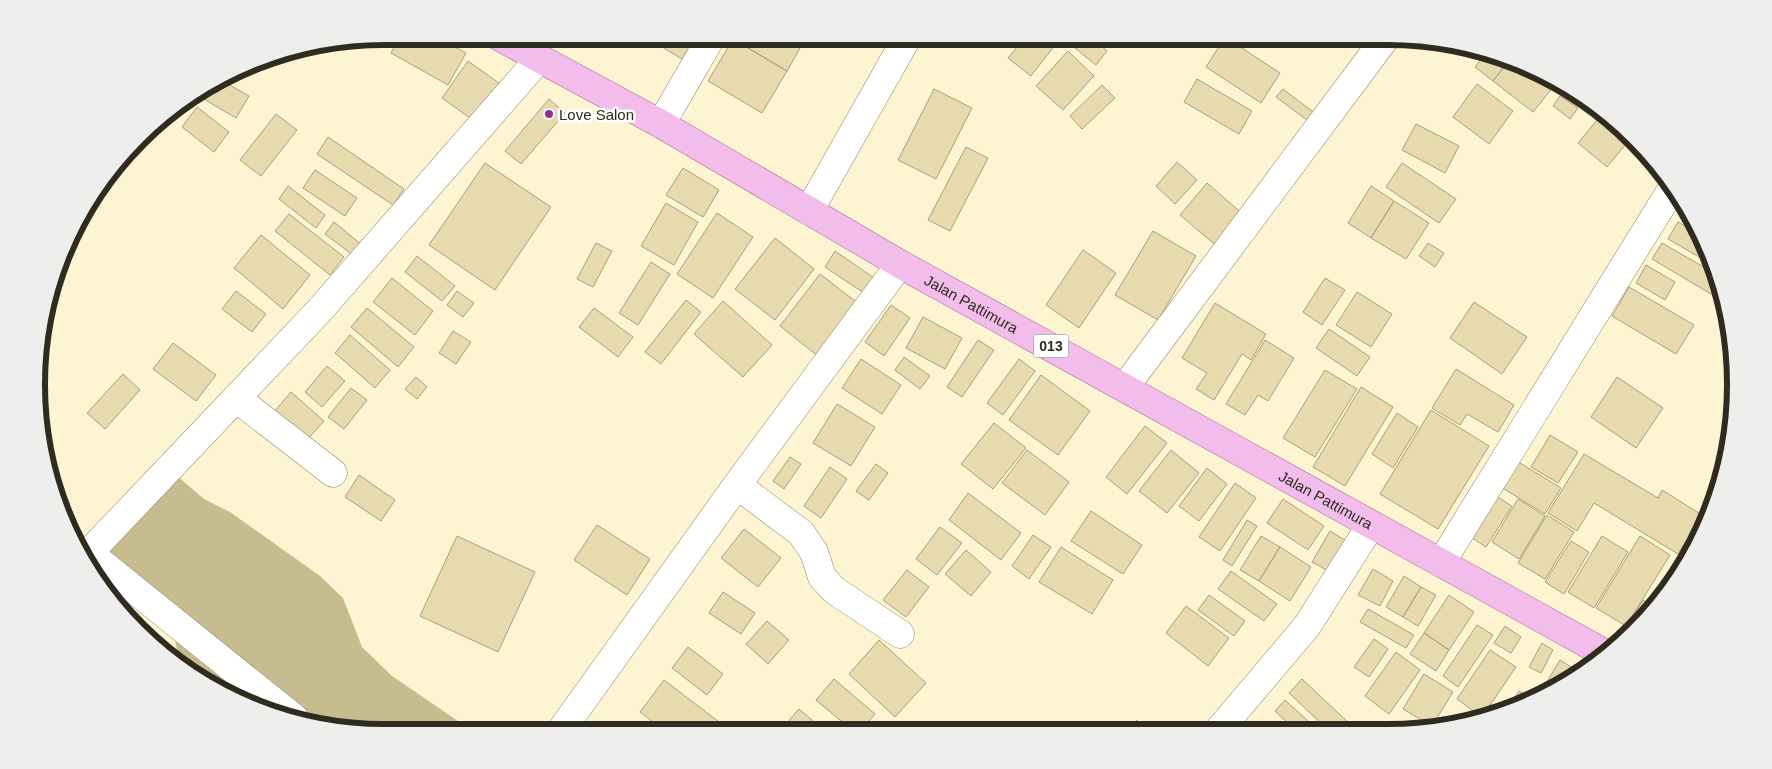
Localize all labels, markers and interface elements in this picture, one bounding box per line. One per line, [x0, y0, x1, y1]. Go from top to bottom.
place label: Love Salon [559, 106, 634, 123]
marker: Love Salon [543, 108, 555, 120]
street label: Jalan Pattimura [922, 271, 1022, 337]
road number: 013 [1034, 334, 1068, 358]
street label: Jalan Pattimura [1276, 467, 1376, 532]

